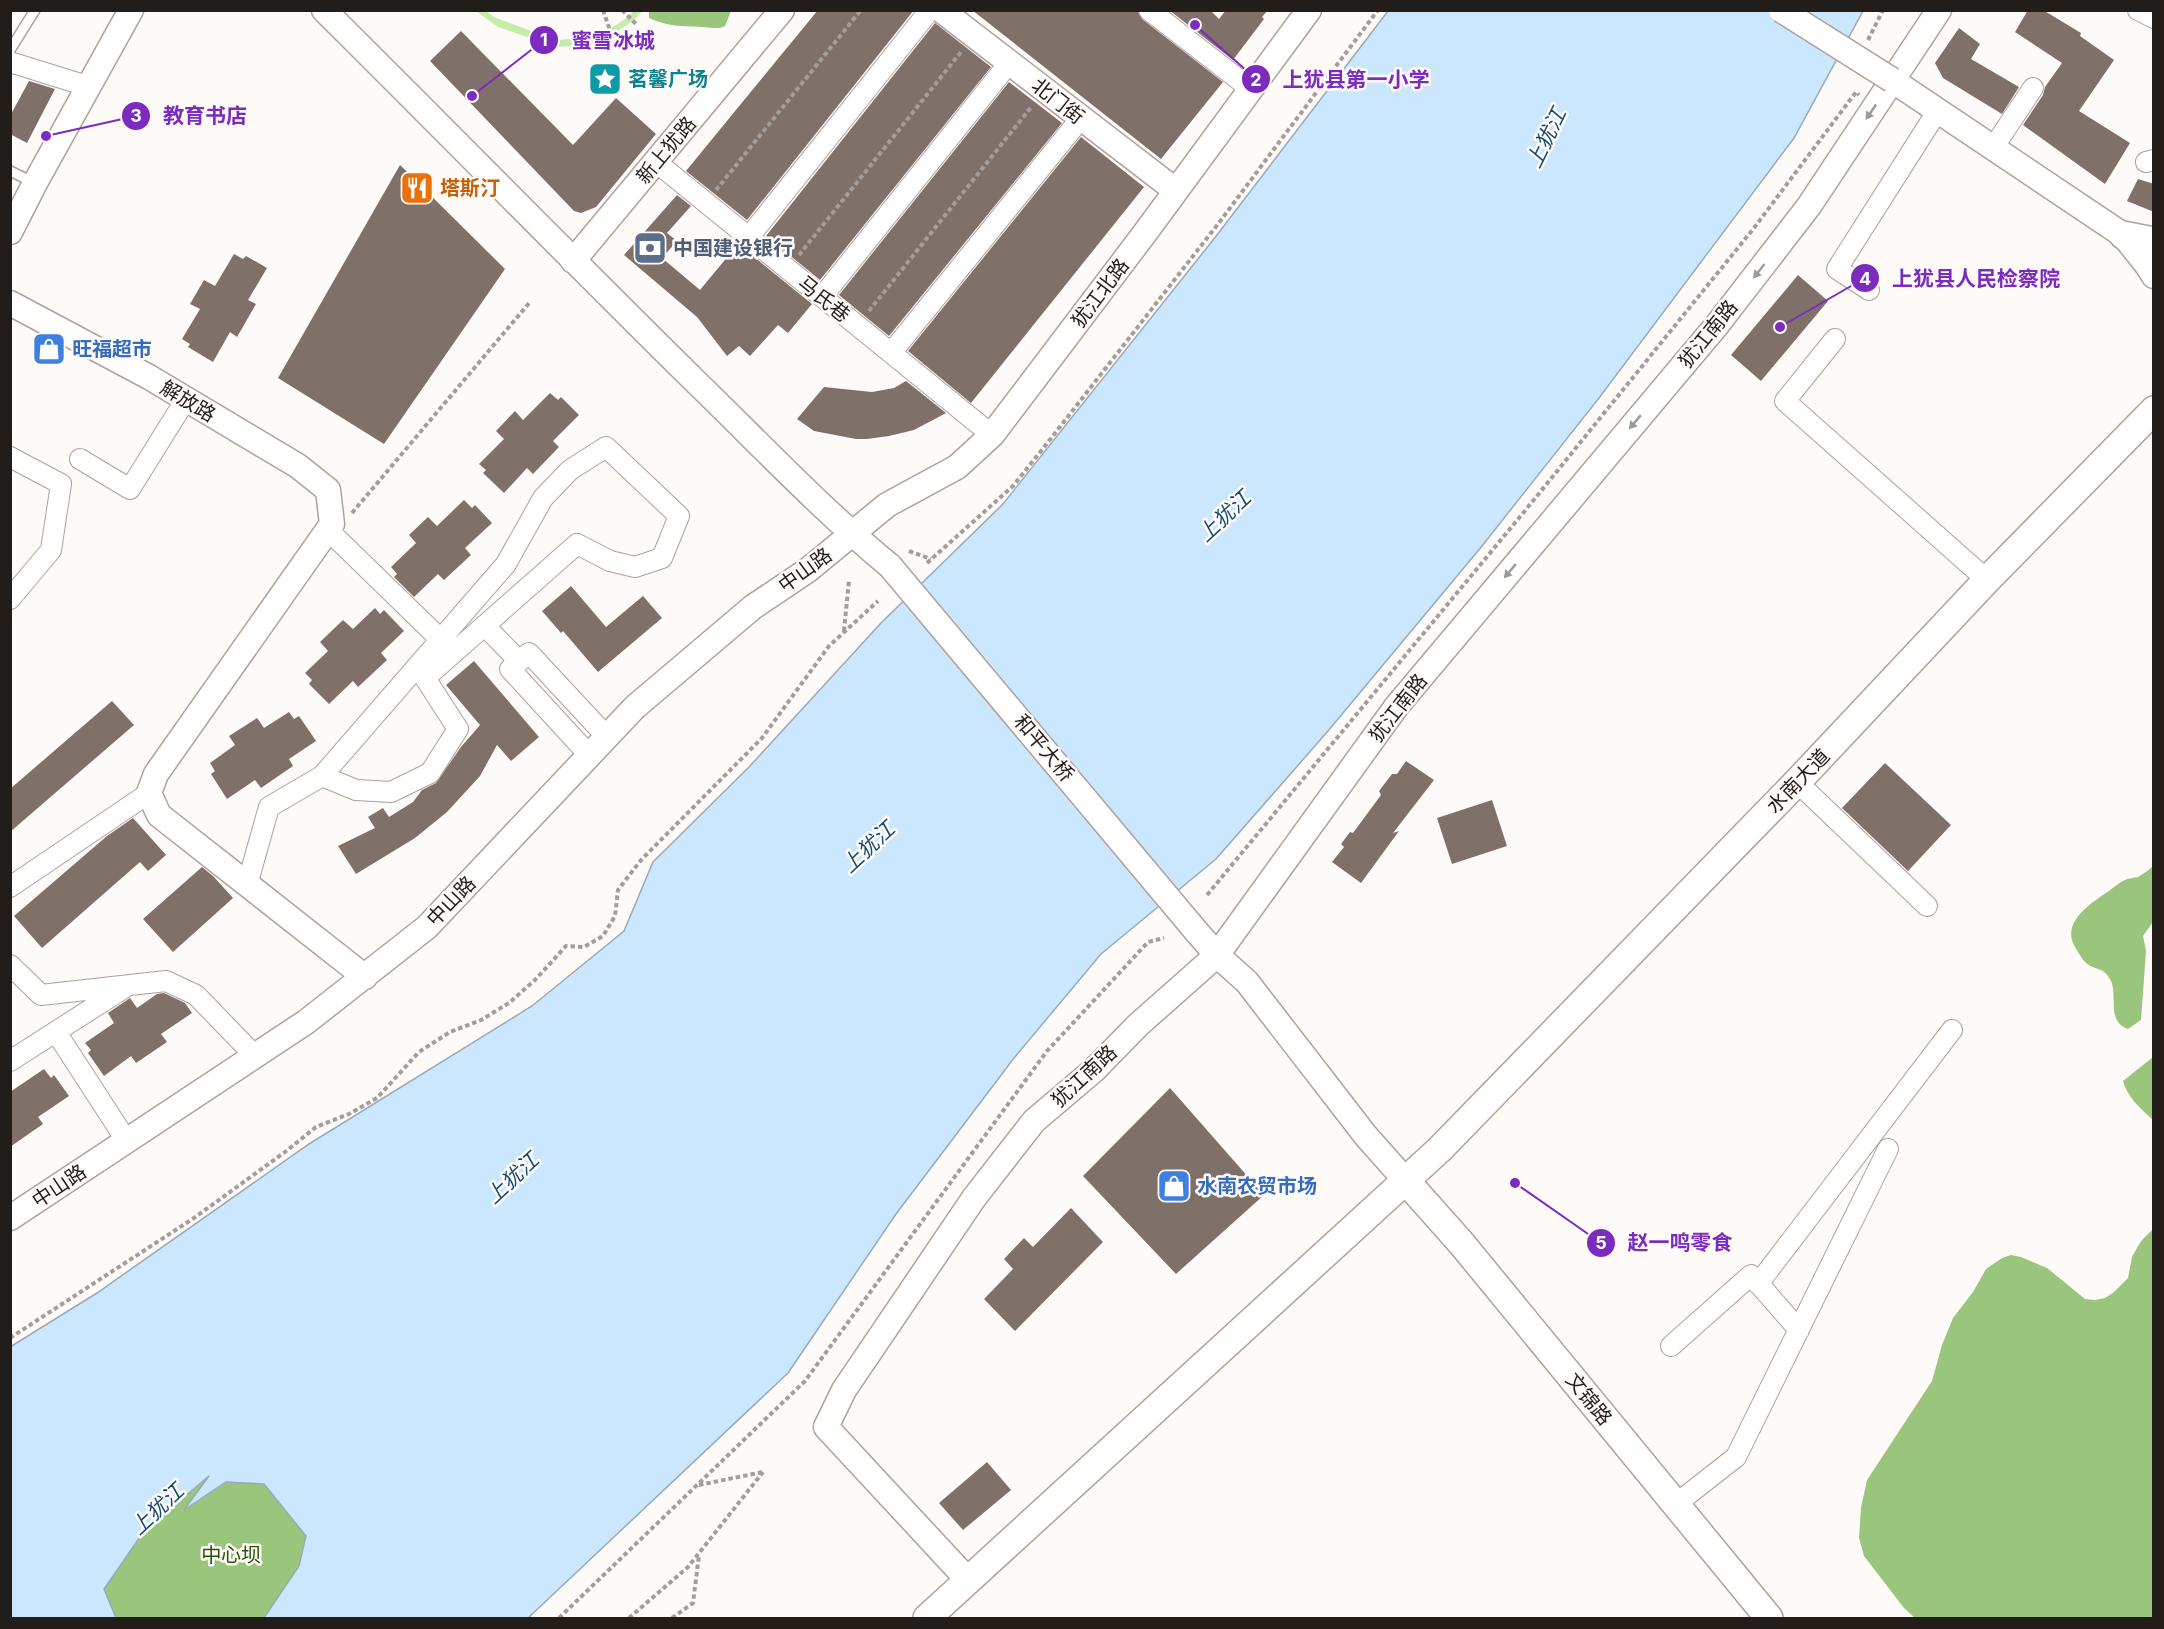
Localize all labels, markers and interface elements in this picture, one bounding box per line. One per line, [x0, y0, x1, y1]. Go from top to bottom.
callout: 蜜雪冰城 [529, 21, 667, 60]
text: 蜜雪冰城 [571, 28, 655, 53]
text: 1 [540, 29, 548, 50]
callout: 上犹县第一小学 [1241, 60, 1442, 99]
place icon: 茗馨广场 [587, 61, 623, 97]
place label: 茗馨广场 [628, 67, 708, 91]
text: 上犹县第一小学 [1283, 67, 1430, 92]
text: 2 [1250, 69, 1262, 90]
street label: 北门街 [1027, 73, 1089, 129]
callout: 教育书店 [121, 96, 259, 135]
water label: 上犹江 [1521, 102, 1572, 172]
text: 教育书店 [163, 103, 247, 128]
one-way arrow [1866, 103, 1877, 120]
text: 3 [130, 105, 142, 126]
street label: 新上犹路 [631, 112, 701, 188]
restaurant icon: 塔斯汀 [399, 170, 435, 206]
place label: 塔斯汀 [440, 176, 500, 200]
bank icon: 中国建设银行 [632, 230, 668, 266]
place label: 中国建设银行 [673, 236, 793, 260]
street label: 犹江北路 [1066, 254, 1134, 332]
callout: 上犹县人民检察院 [1850, 259, 2072, 298]
one-way arrow [1753, 263, 1765, 278]
text: 上犹县人民检察院 [1892, 266, 2060, 291]
text: 4 [1859, 268, 1871, 289]
street label: 马氏巷 [793, 271, 855, 327]
street label: 犹江南路 [1674, 295, 1742, 373]
shop icon: 旺福超市 [31, 331, 67, 367]
place label: 旺福超市 [72, 337, 152, 361]
street label: 解放路 [156, 375, 220, 427]
one-way arrow [1629, 414, 1642, 430]
water label: 上犹江 [1192, 484, 1257, 547]
street label: 中山路 [774, 543, 836, 597]
one-way arrow [1504, 563, 1517, 578]
street label: 犹江南路 [1364, 669, 1432, 747]
street label: 和平大桥 [1009, 710, 1079, 786]
street label: 水南大道 [1762, 744, 1834, 818]
water label: 上犹江 [836, 815, 901, 878]
street label: 中山路 [422, 871, 480, 931]
street label: 犹江南路 [1047, 1040, 1121, 1112]
water label: 上犹江 [480, 1146, 545, 1209]
street label: 中山路 [27, 1159, 91, 1213]
shop icon: 水南农贸市场 [1156, 1168, 1192, 1204]
place label: 水南农贸市场 [1197, 1174, 1317, 1198]
callout: 赵一鸣零食 [1586, 1224, 1745, 1263]
text: 赵一鸣零食 [1628, 1230, 1733, 1255]
text: 5 [1595, 1232, 1607, 1253]
street label: 文锦路 [1561, 1368, 1617, 1430]
water label: 上犹江 [125, 1477, 190, 1540]
park label: 中心坝 [201, 1543, 261, 1567]

